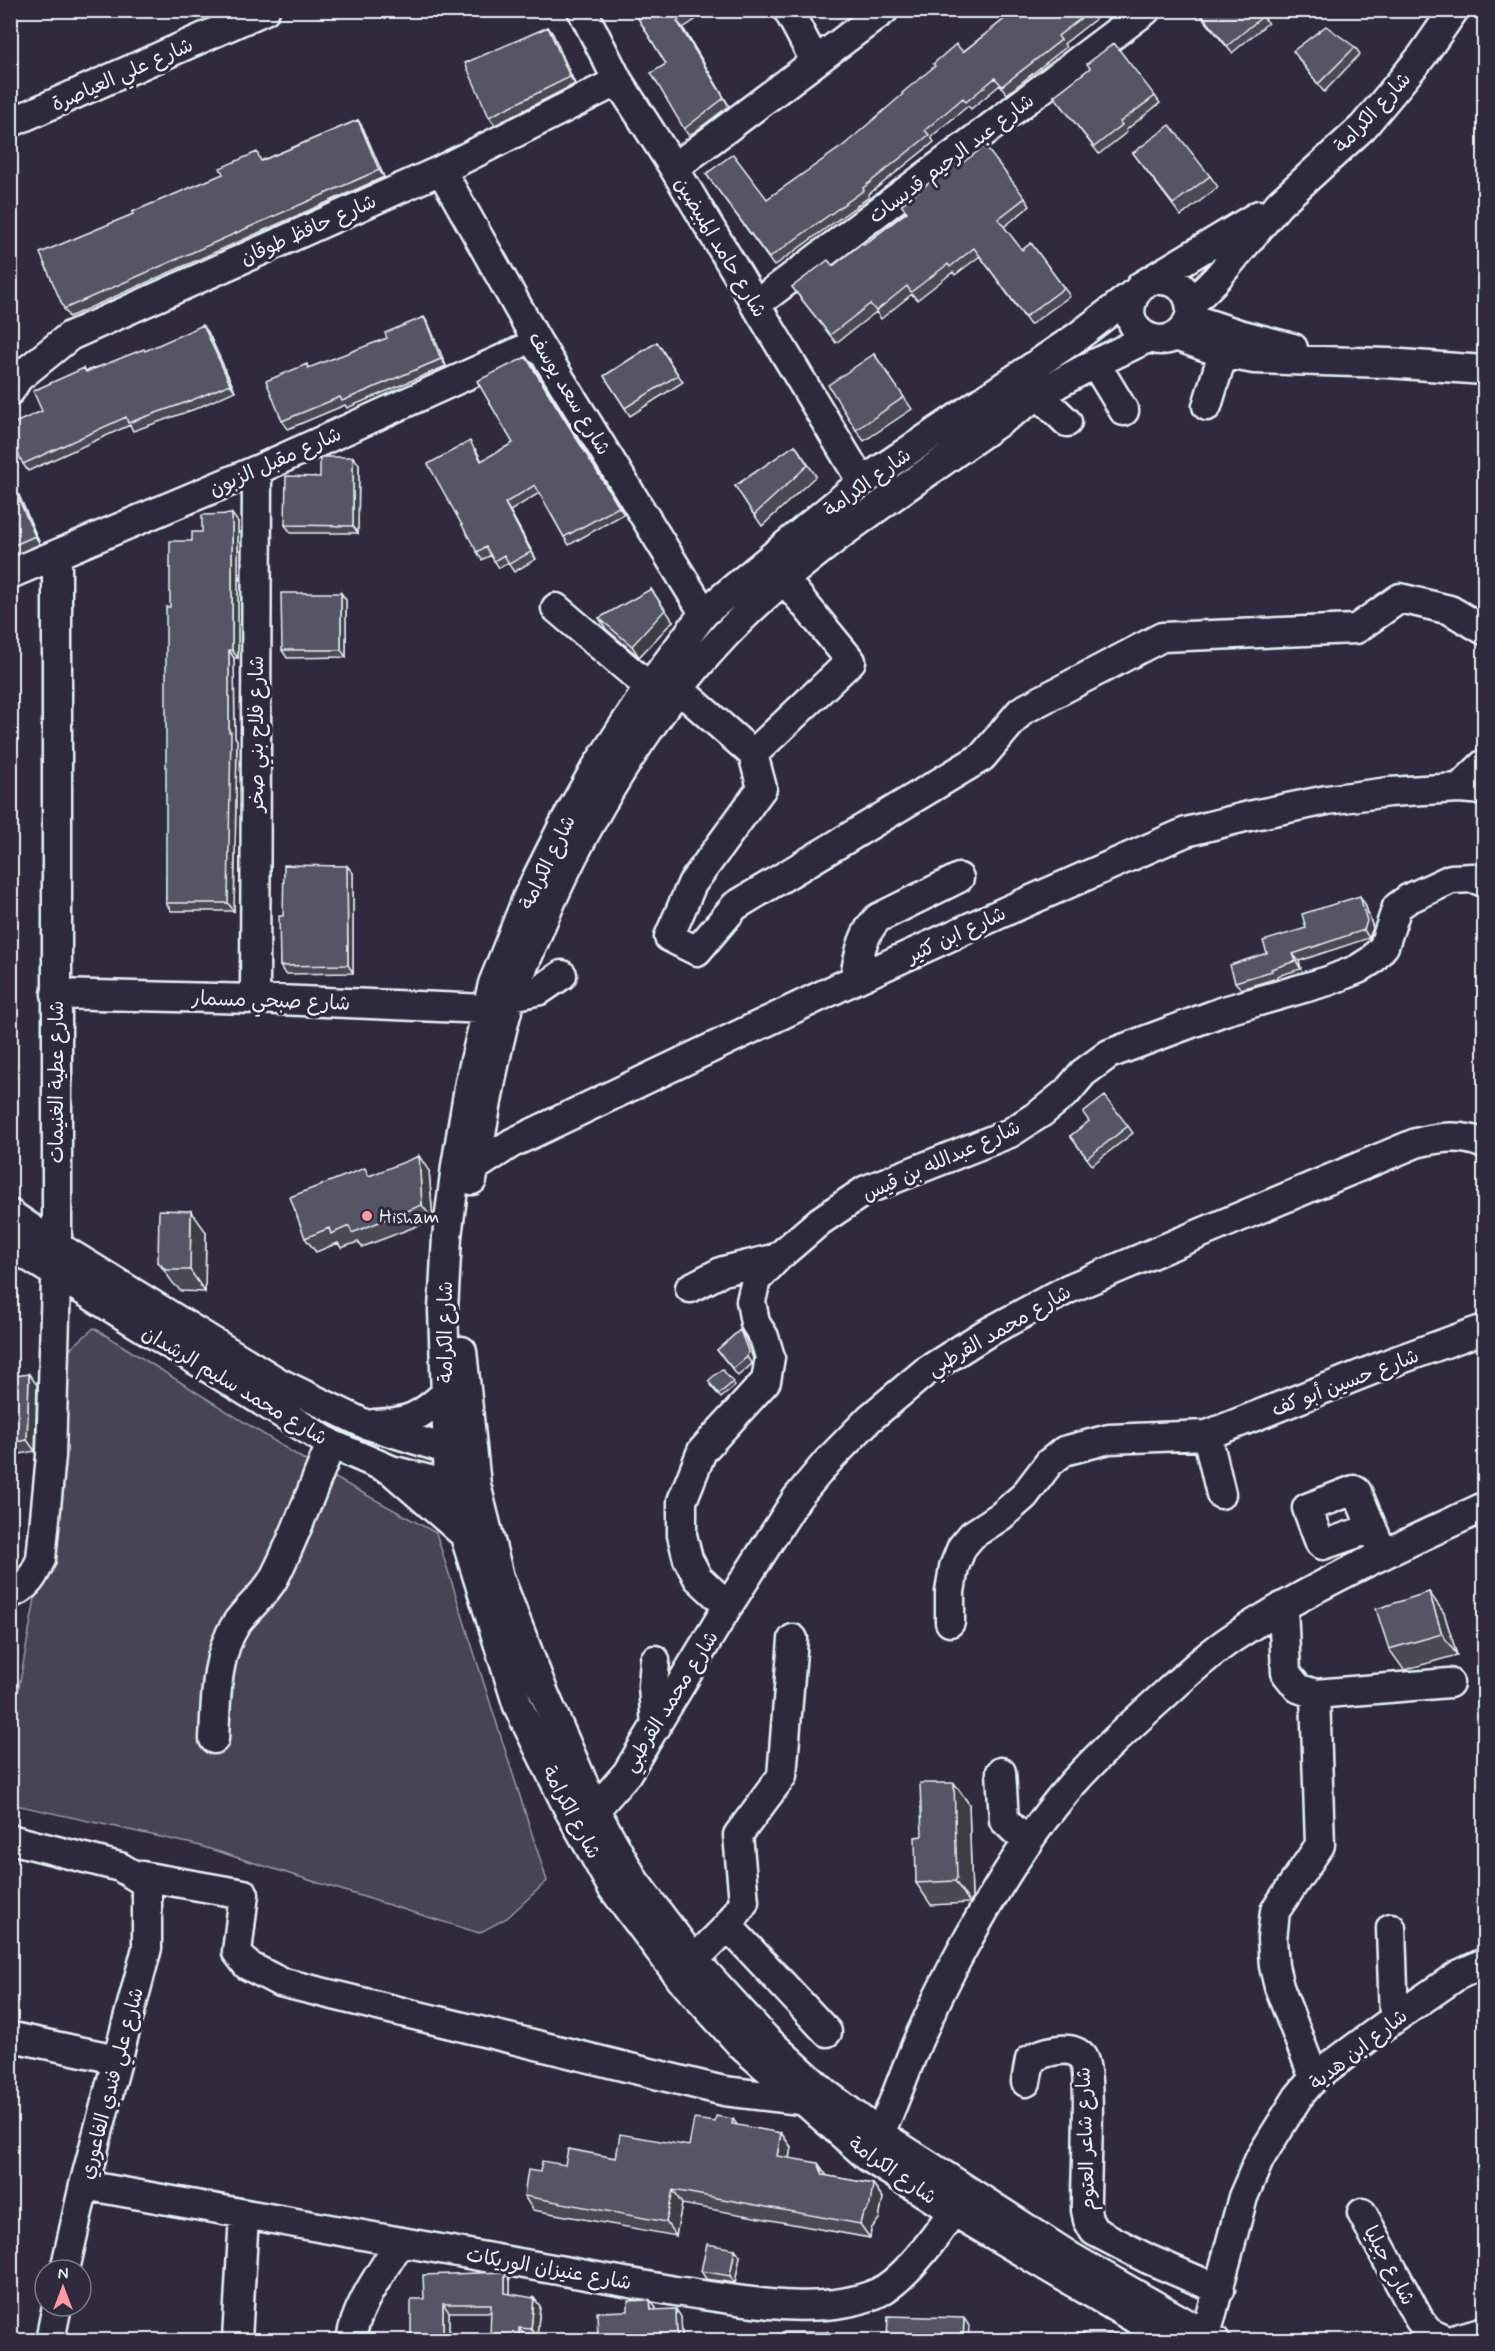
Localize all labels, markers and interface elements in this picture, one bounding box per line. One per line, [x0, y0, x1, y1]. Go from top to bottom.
street label: شارع علي العياصرة [48, 32, 199, 121]
street label: شارع الكرامة [1329, 67, 1418, 159]
street label: شارع عبد الرحيم قديسات [864, 88, 1041, 231]
street label: شارع حامد المبيضين [667, 173, 772, 323]
street label: شارع حافظ طوقان [236, 188, 381, 272]
street label: شارع سعد يوسف [521, 327, 616, 461]
street label: شارع مقبل الزبون [205, 421, 346, 504]
street label: شارع الكرامة [819, 442, 917, 524]
street label: شارع فلاح بني صخر [244, 656, 274, 814]
street label: شارع الكرامة [514, 811, 583, 914]
street label: شارع ابن كثير [901, 901, 1011, 971]
street label: شارع صبحي مسمار [190, 985, 351, 1021]
street label: شارع عطية الغنيمات [44, 1000, 71, 1164]
street label: شارع عبدالله بن قيس [858, 1114, 1025, 1208]
place label: Hisham [379, 1204, 440, 1231]
marker: Hisham [360, 1209, 374, 1223]
street label: شارع محمد القرطبي [923, 1279, 1078, 1386]
street label: شارع الكرامة [433, 1281, 460, 1383]
street label: شارع محمد سليم الرشدان [136, 1320, 332, 1452]
street label: شارع حسين أبو كف [1268, 1343, 1423, 1424]
street label: شارع محمد القرطبي [617, 1626, 728, 1779]
street label: شارع الكرامة [535, 1761, 606, 1864]
street label: شارع علي فندي الفاعوري [74, 1985, 154, 2183]
street label: شارع ابن هدية [1304, 2003, 1414, 2097]
street label: شارع شاعر العتوم [1070, 2067, 1104, 2211]
street label: شارع الكرامة [843, 2131, 942, 2211]
street label: شارع جيليا [1357, 2221, 1421, 2310]
street label: شارع عنيزان الوريكات [464, 2242, 633, 2297]
north arrow [33, 2258, 93, 2318]
text: N [58, 2264, 68, 2285]

